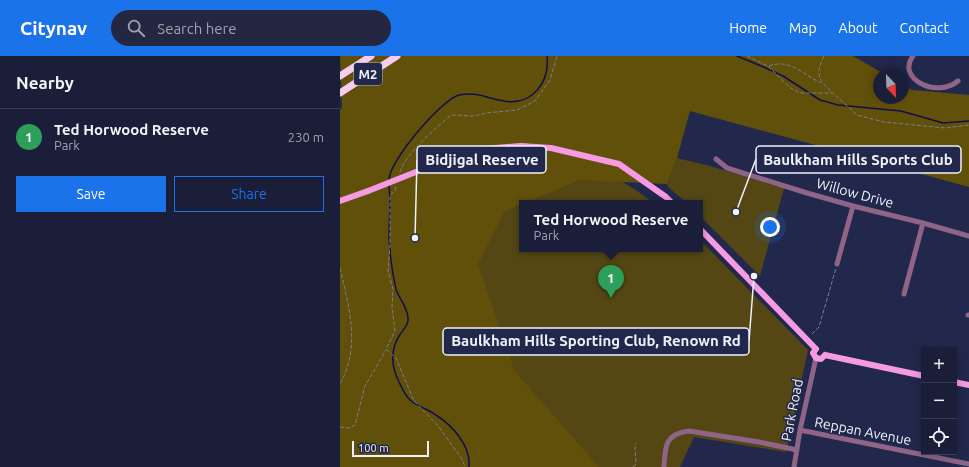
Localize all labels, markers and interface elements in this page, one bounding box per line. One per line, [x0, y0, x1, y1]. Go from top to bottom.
search box [111, 10, 391, 46]
text: Citynav [20, 17, 87, 39]
icon: search [125, 17, 147, 39]
text: Search here [157, 20, 237, 37]
text: Home [729, 20, 767, 36]
text: Map [789, 20, 817, 36]
text: About [839, 20, 878, 36]
text: Contact [900, 20, 949, 36]
road number: M2 [354, 63, 382, 85]
north arrow [873, 68, 909, 104]
text: Nearby [16, 73, 74, 92]
text: Ted Horwood Reserve [54, 121, 209, 138]
text: 1 [25, 130, 33, 144]
text: 230 m [288, 130, 324, 144]
text: Park [54, 138, 80, 152]
callout: Bidjigal Reserve [417, 146, 546, 173]
callout: Baulkham Hills Sports Club [756, 146, 961, 173]
text: Bidjigal Reserve [425, 151, 539, 168]
text: Baulkham Hills Sports Club [763, 151, 953, 168]
street label: Willow Drive [815, 175, 895, 211]
button: Save [16, 176, 166, 212]
button: Share [174, 176, 324, 212]
popup [519, 200, 703, 252]
text: Ted Horwood Reserve [534, 211, 688, 228]
your location [760, 217, 780, 237]
text: Park [534, 228, 559, 242]
pin: 1 [598, 265, 624, 298]
callout: Baulkham Hills Sporting Club, Renown Rd [443, 328, 749, 355]
text: Baulkham Hills Sporting Club, Renown Rd [451, 332, 741, 349]
map controls [921, 347, 957, 455]
button: + [921, 347, 957, 383]
street label: Park Road [778, 377, 806, 443]
button: − [921, 383, 957, 419]
street label: Reppan Avenue [813, 414, 913, 448]
button: locate [921, 419, 957, 455]
scale bar [352, 439, 429, 458]
text: 100 m [358, 442, 389, 454]

